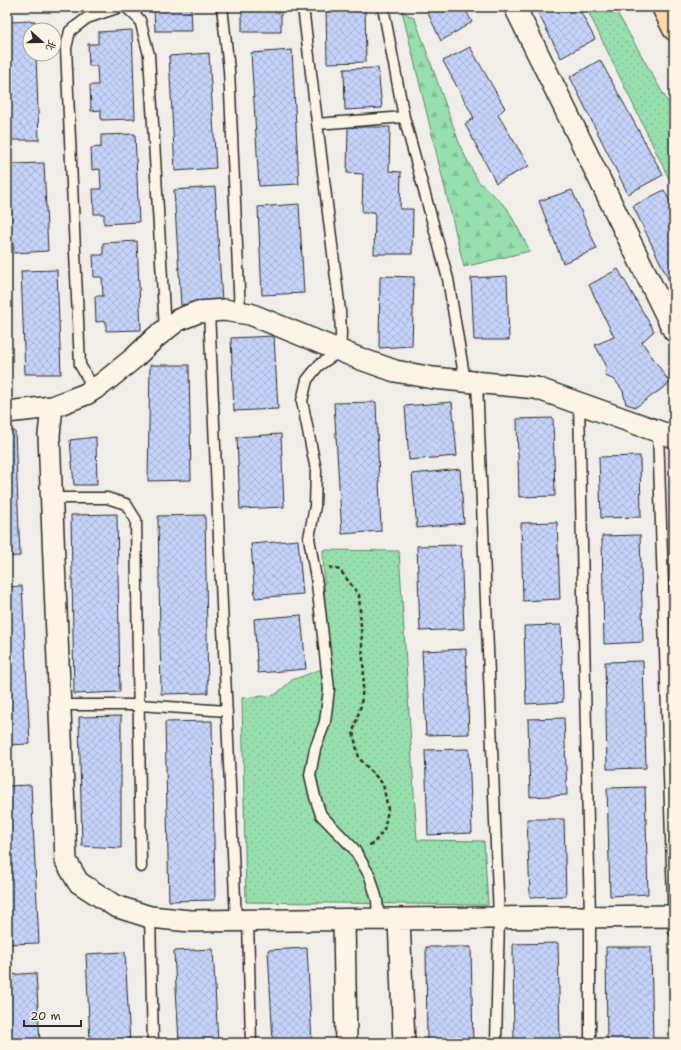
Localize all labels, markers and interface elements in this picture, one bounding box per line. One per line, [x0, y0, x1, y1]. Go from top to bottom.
north arrow [22, 22, 62, 62]
text: 北 [42, 38, 60, 53]
scale bar [24, 1002, 81, 1028]
text: 20 m [30, 1008, 61, 1024]

